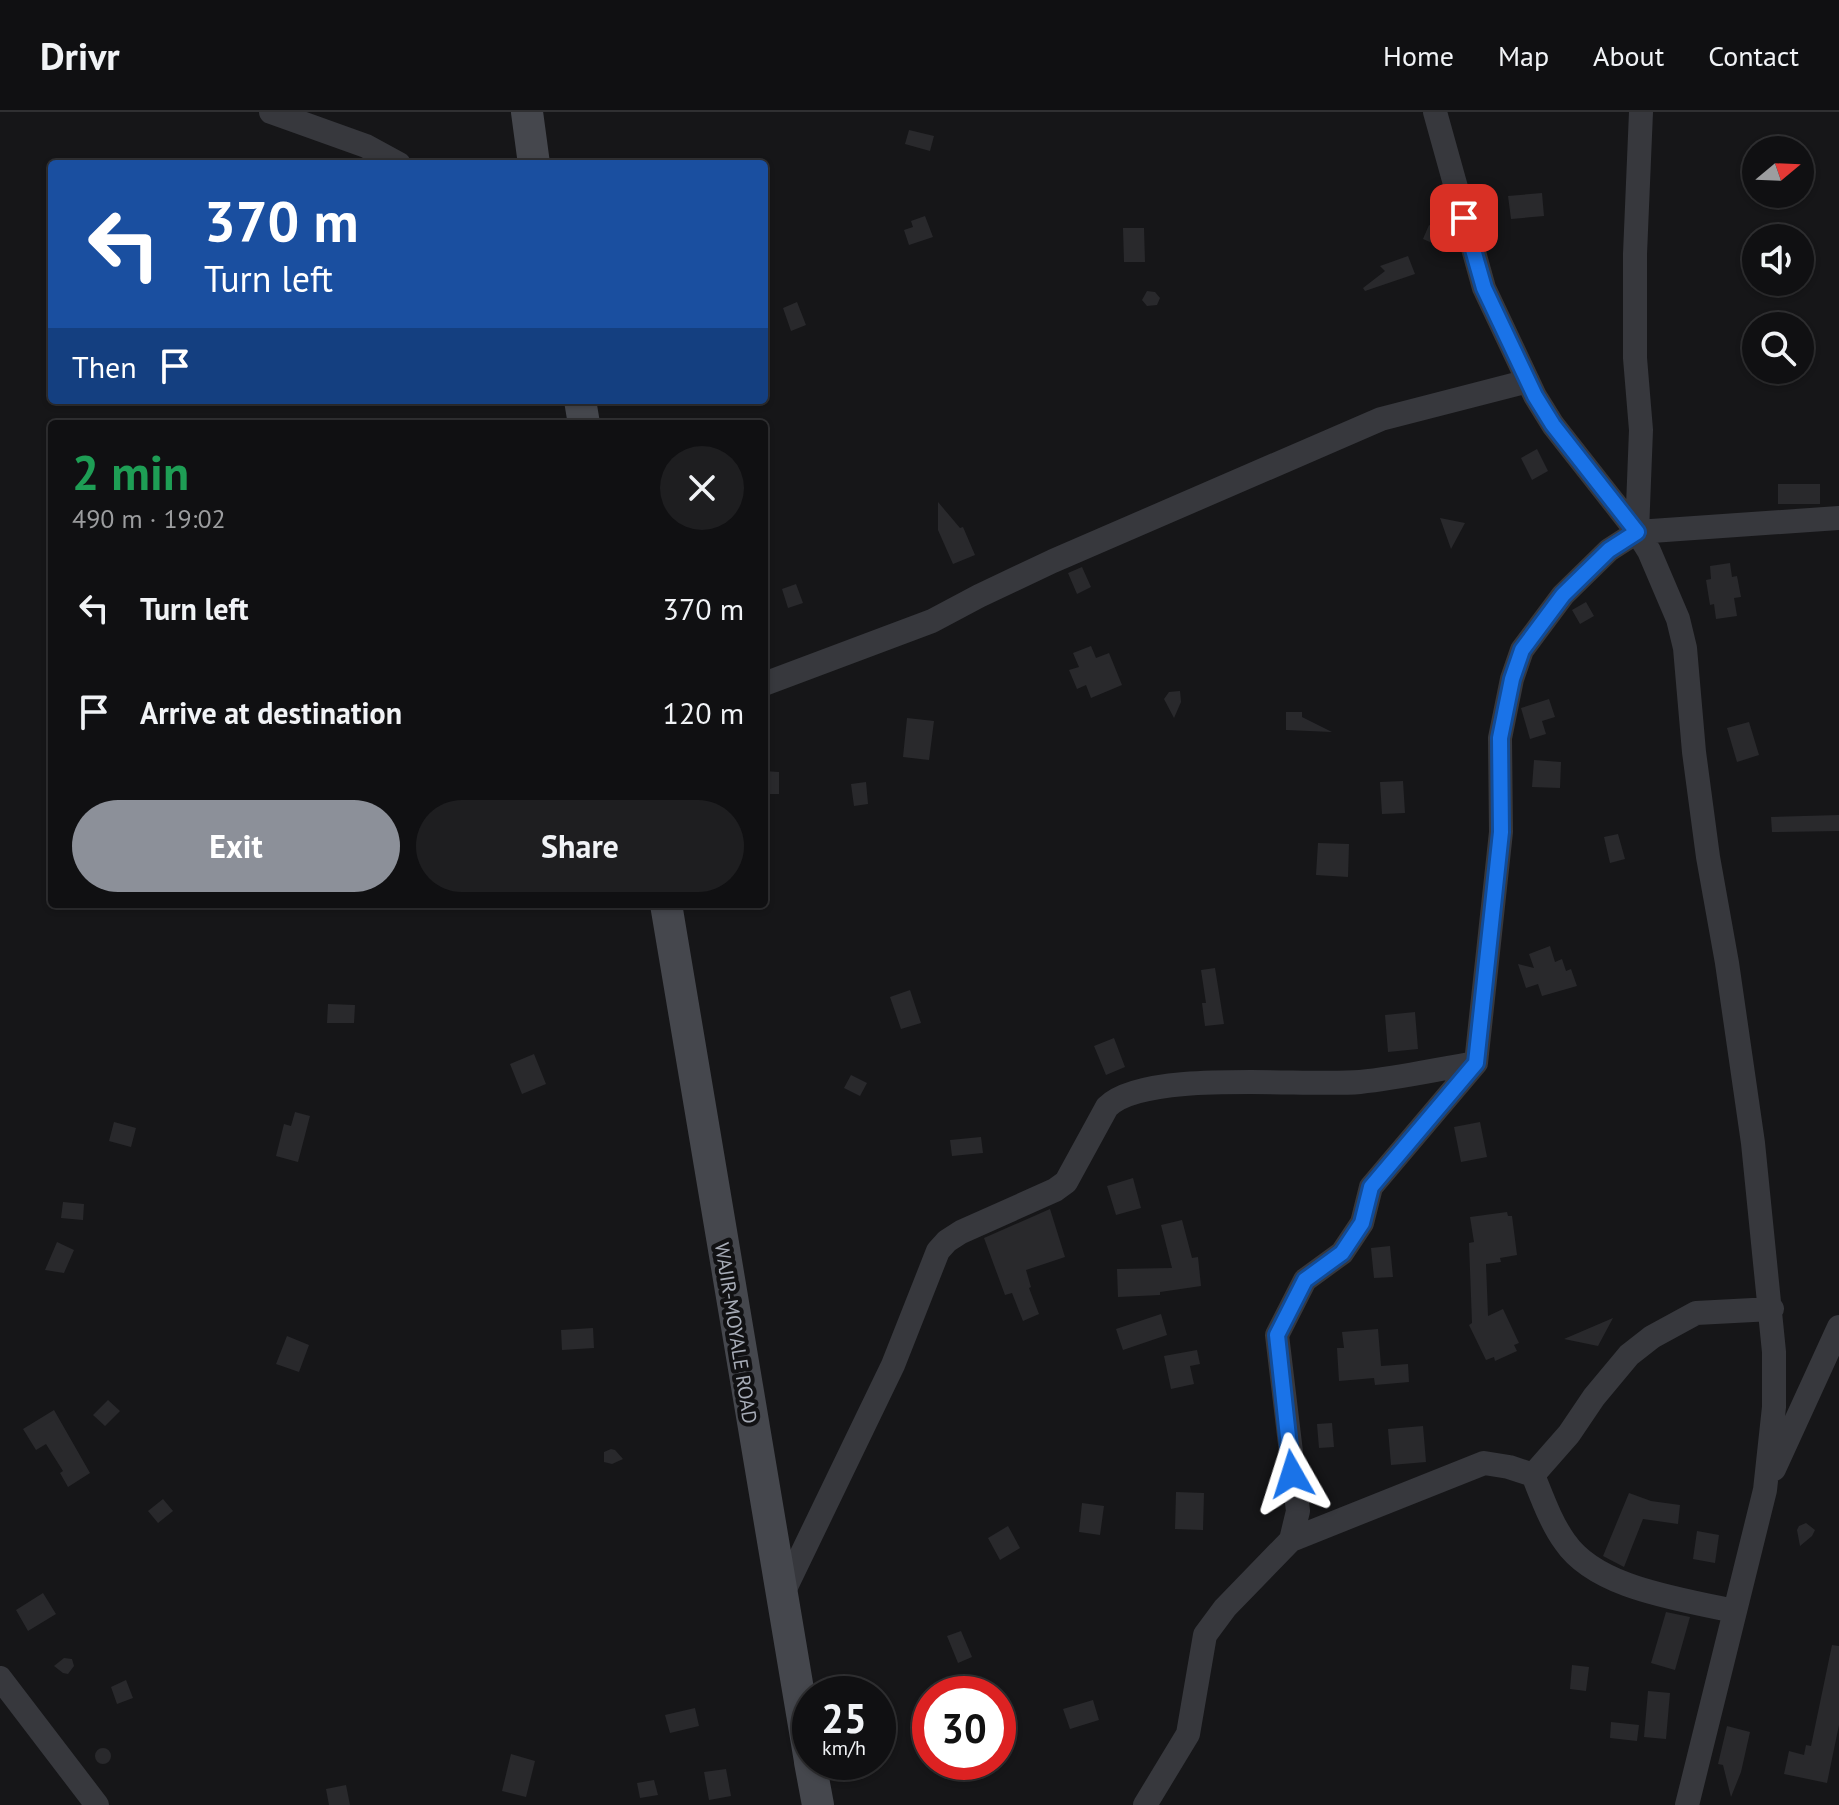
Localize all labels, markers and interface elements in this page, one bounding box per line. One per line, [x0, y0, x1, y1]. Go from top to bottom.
text: Drivr [40, 31, 120, 80]
text: Home [1383, 37, 1454, 74]
text: Map [1498, 37, 1549, 74]
text: About [1593, 37, 1664, 74]
text: Contact [1708, 37, 1799, 74]
north arrow [1742, 136, 1814, 208]
map controls [1742, 136, 1814, 384]
pin [1430, 184, 1498, 252]
text: 370 m [204, 185, 359, 257]
icon: left [72, 192, 176, 296]
icon: arrive [1442, 196, 1486, 240]
button: sound [1742, 224, 1814, 296]
text: Turn left [204, 255, 333, 302]
button: search [1742, 312, 1814, 384]
icon: arrive [153, 344, 197, 388]
text: Then [72, 347, 137, 386]
text: 2 min [72, 441, 189, 503]
button: close [660, 446, 744, 530]
text: 490 m · 19:02 [72, 502, 226, 535]
icon: left [72, 586, 116, 630]
text: Turn left [140, 589, 248, 628]
text: 370 m [663, 589, 744, 628]
icon: arrive [72, 690, 116, 734]
text: Arrive at destination [140, 693, 402, 732]
text: 120 m [663, 693, 744, 732]
button: Exit [72, 800, 400, 892]
button: Share [416, 800, 744, 892]
street label: WAJIR-MOYALE ROAD [709, 1240, 763, 1426]
position arrow [1250, 1432, 1334, 1516]
speed limit sign: 30 [912, 1676, 1016, 1780]
text: 25 [821, 1692, 867, 1744]
text: km/h [822, 1735, 866, 1761]

